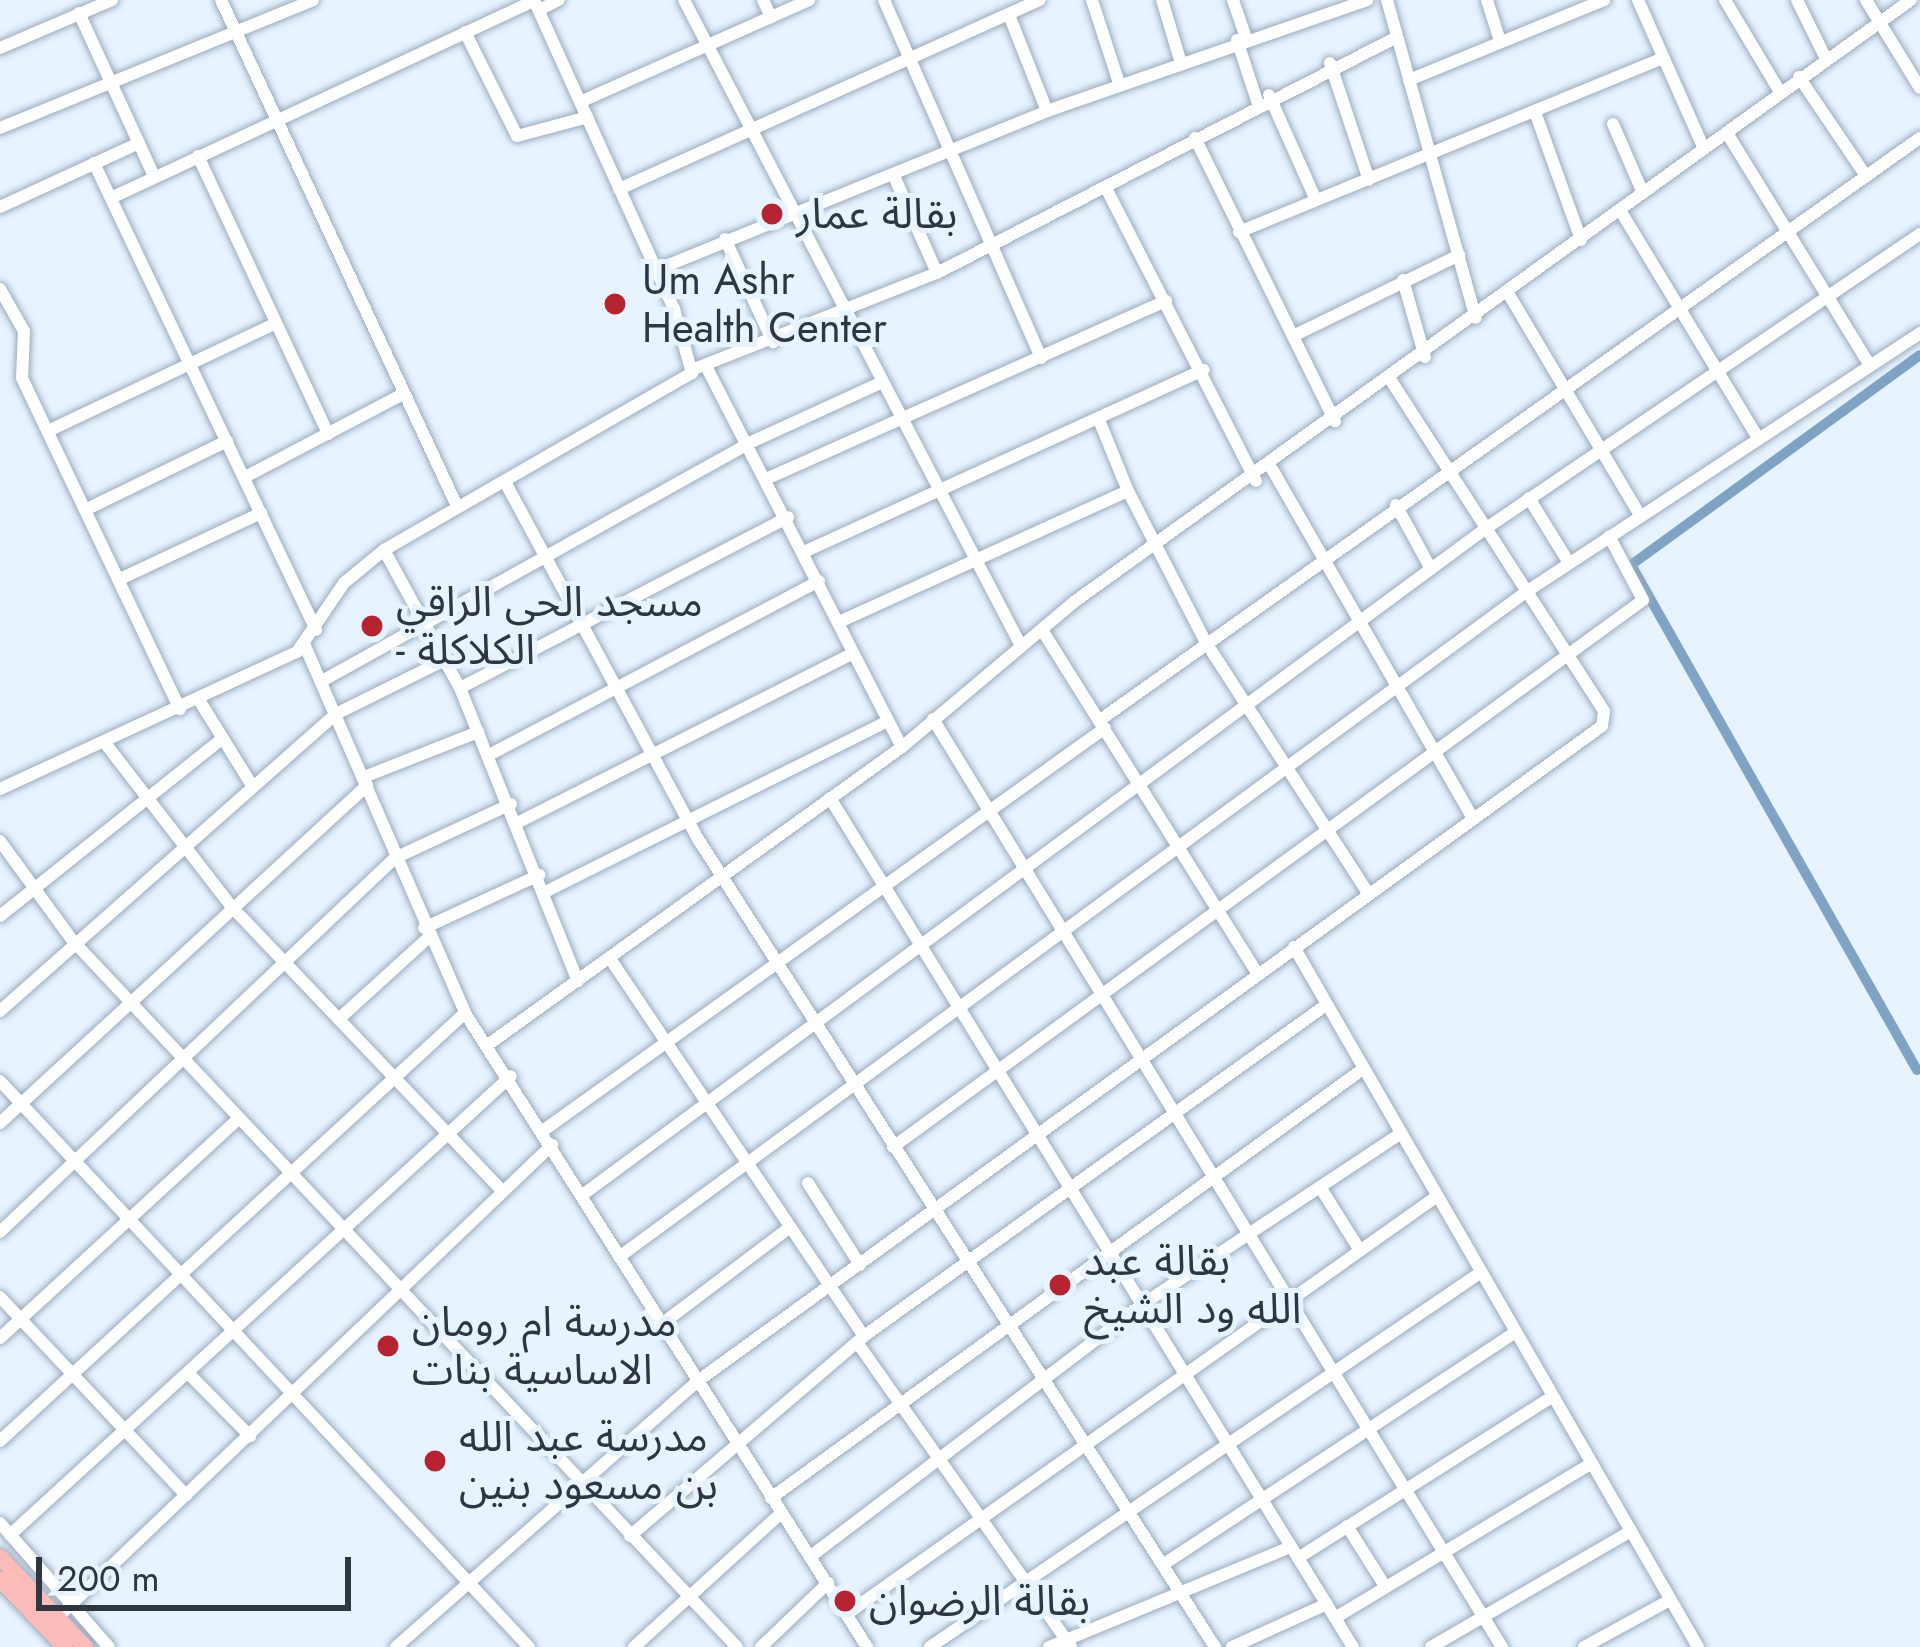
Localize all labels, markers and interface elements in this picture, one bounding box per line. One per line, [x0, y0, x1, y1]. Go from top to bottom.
place label: بقالة عمار [796, 189, 957, 239]
marker: بقالة عمار [759, 201, 785, 227]
place label: Um Ashr Health Center [642, 255, 887, 354]
marker: Um Ashr Health Center [599, 288, 631, 320]
place label: مسجد الحي الراقي - الكلاكلة [396, 577, 703, 676]
marker: مسجد الحي الراقي - الكلاكلة [359, 613, 385, 639]
place label: بقالة عبد الله ود الشيخ [1084, 1236, 1301, 1334]
marker: بقالة عبد الله ود الشيخ [1047, 1272, 1073, 1298]
place label: مدرسة ام رومان الاساسية بنات [412, 1297, 677, 1396]
marker: مدرسة ام رومان الاساسية بنات [375, 1333, 401, 1359]
place label: مدرسة عبد الله بن مسعود بنين [459, 1412, 718, 1510]
marker: مدرسة عبد الله بن مسعود بنين [422, 1448, 448, 1474]
scale bar [42, 1533, 357, 1607]
text: 200 m [57, 1552, 160, 1604]
place label: بقالة الرضوان [869, 1576, 1090, 1626]
marker: بقالة الرضوان [832, 1588, 858, 1614]

